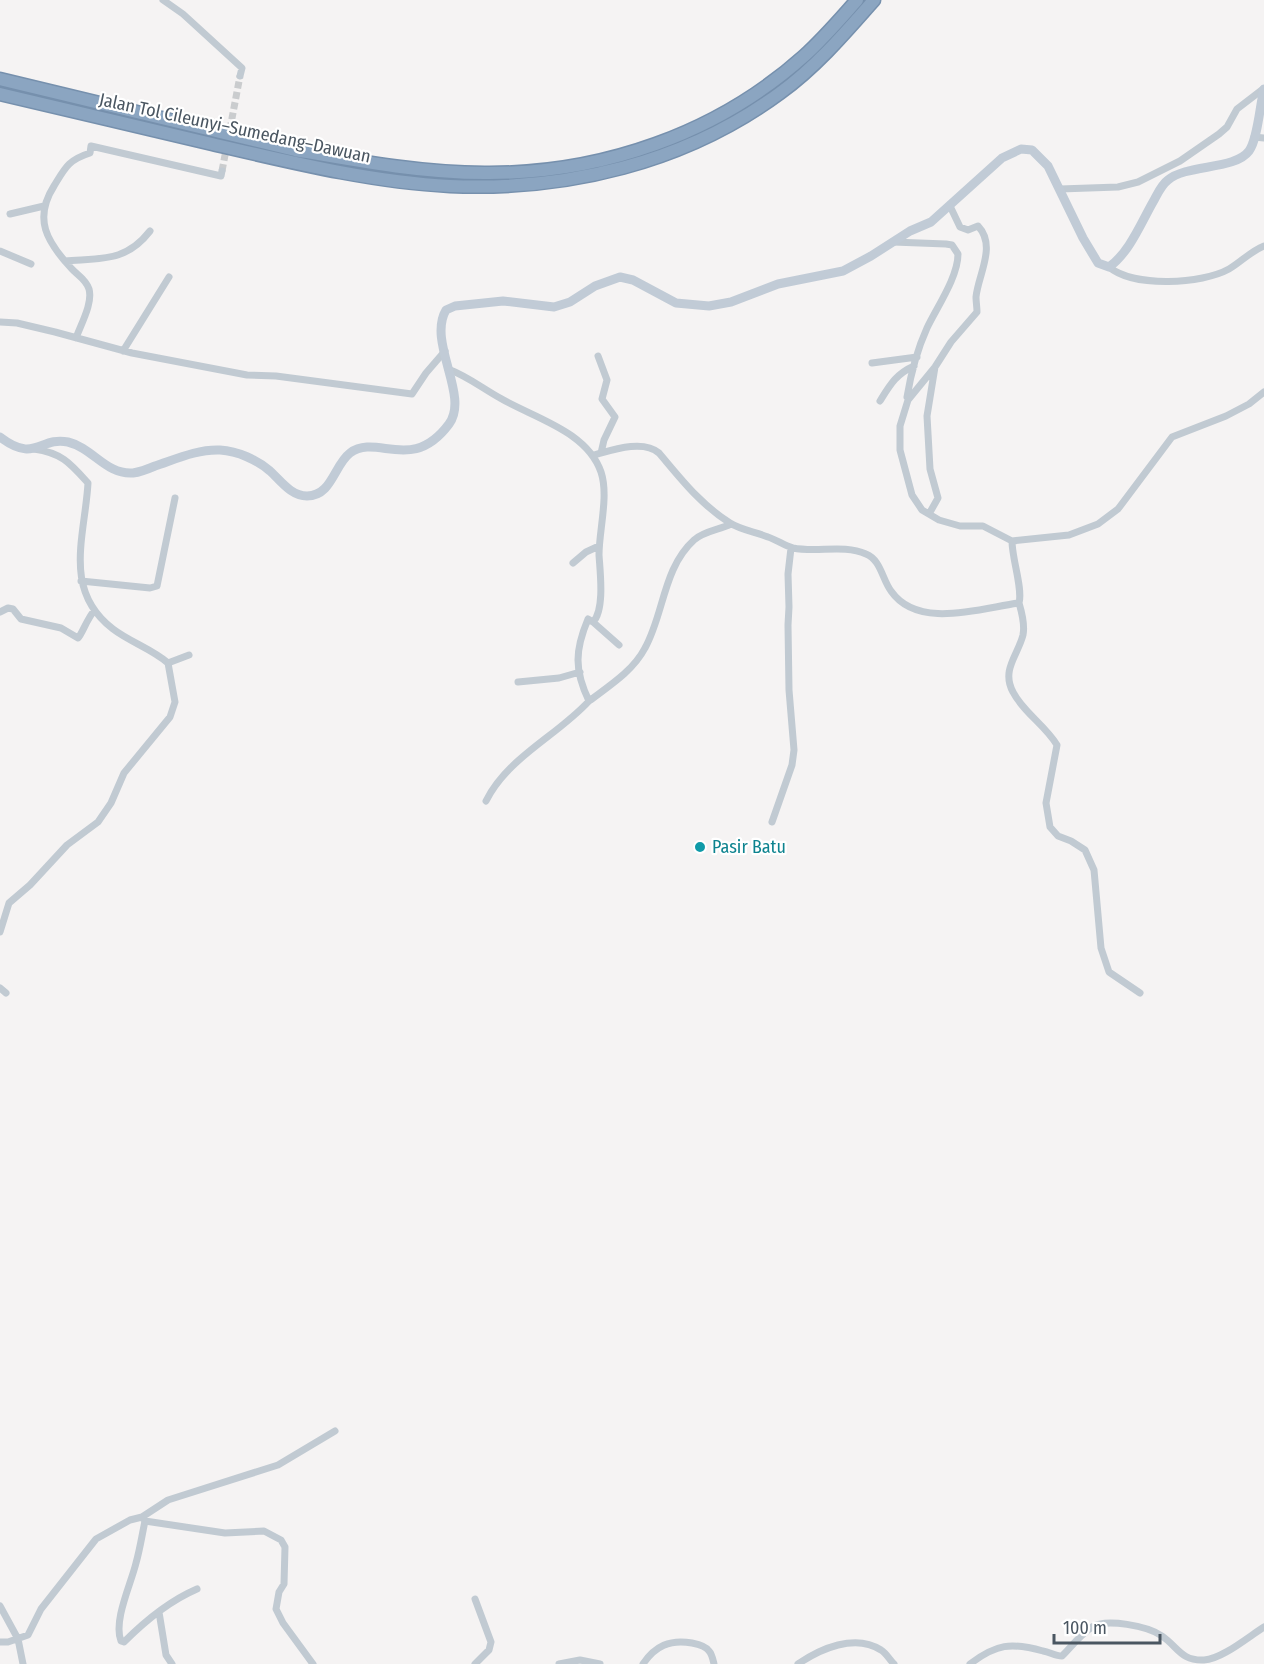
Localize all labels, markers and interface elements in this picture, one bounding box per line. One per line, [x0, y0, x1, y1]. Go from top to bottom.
street label: Jalan Tol Cileunyi–Sumedang–Dawuan [97, 88, 373, 168]
place label: Pasir Batu [712, 836, 786, 858]
marker: Pasir Batu [693, 840, 707, 854]
scale bar [1054, 1607, 1160, 1645]
text: 100 m [1063, 1617, 1107, 1639]

